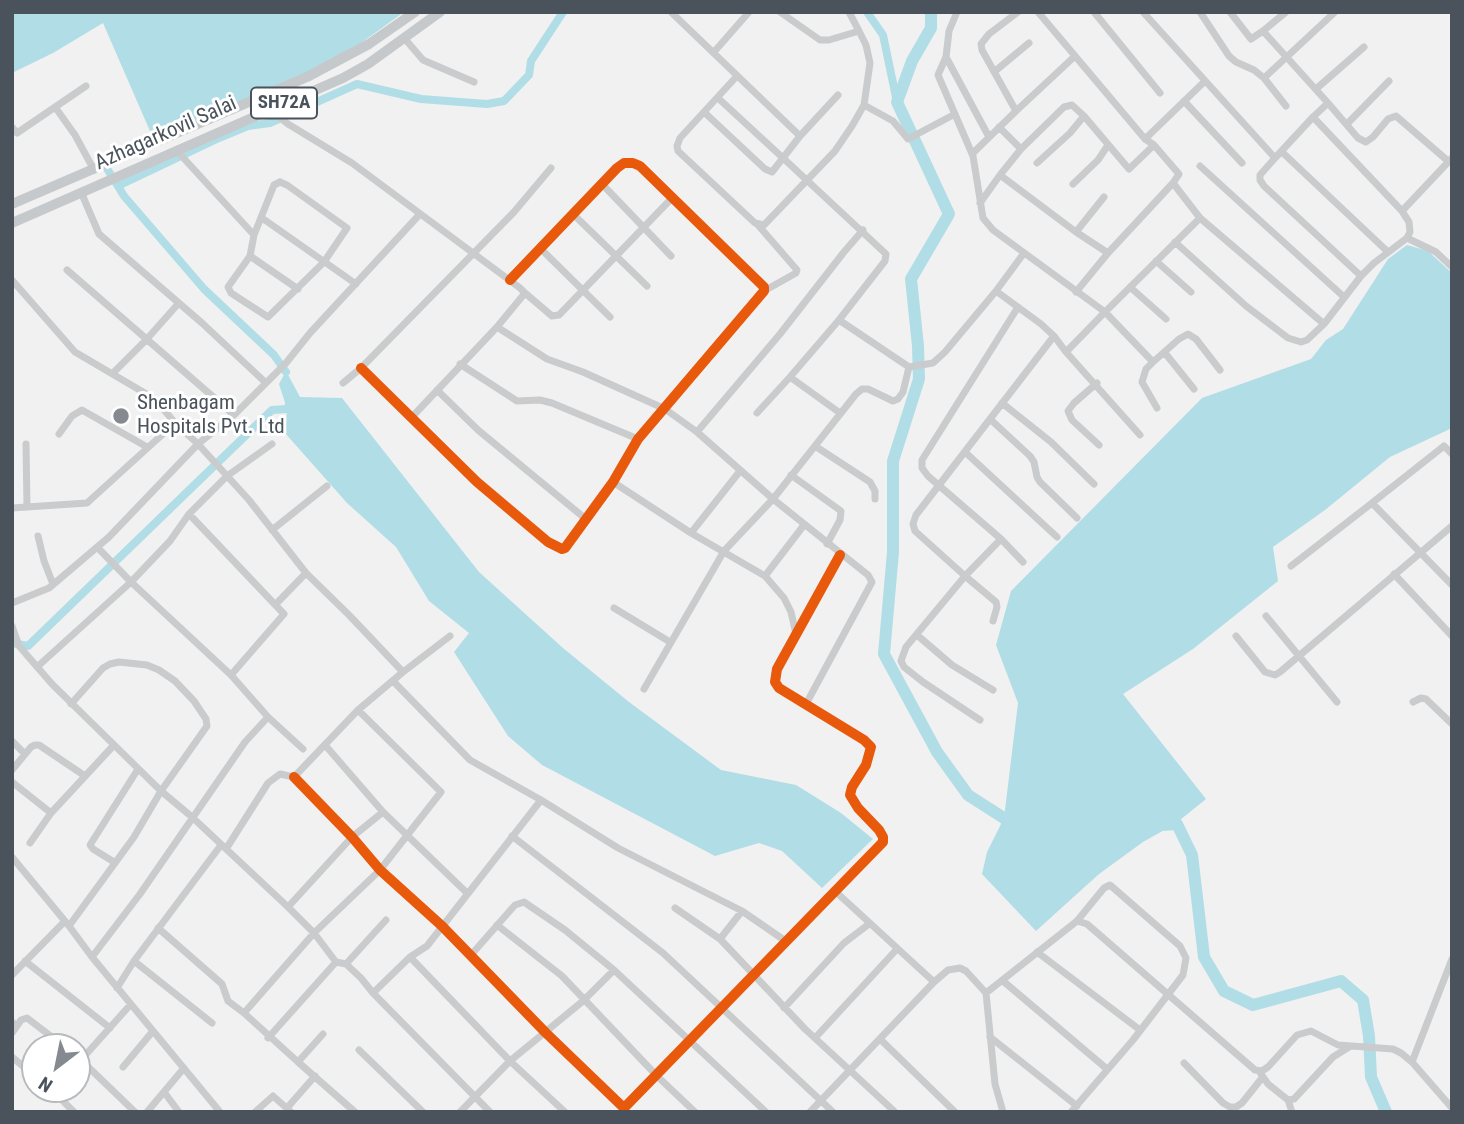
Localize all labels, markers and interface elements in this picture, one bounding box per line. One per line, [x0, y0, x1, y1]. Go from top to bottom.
road number: SH72A [251, 88, 317, 118]
street label: Azhagarkovil Salai [91, 91, 241, 177]
place label: Shenbagam Hospitals Pvt. Ltd [137, 391, 285, 441]
marker: Shenbagam Hospitals Pvt. Ltd [111, 406, 131, 426]
north arrow [21, 1033, 91, 1103]
text: N [35, 1072, 57, 1097]

